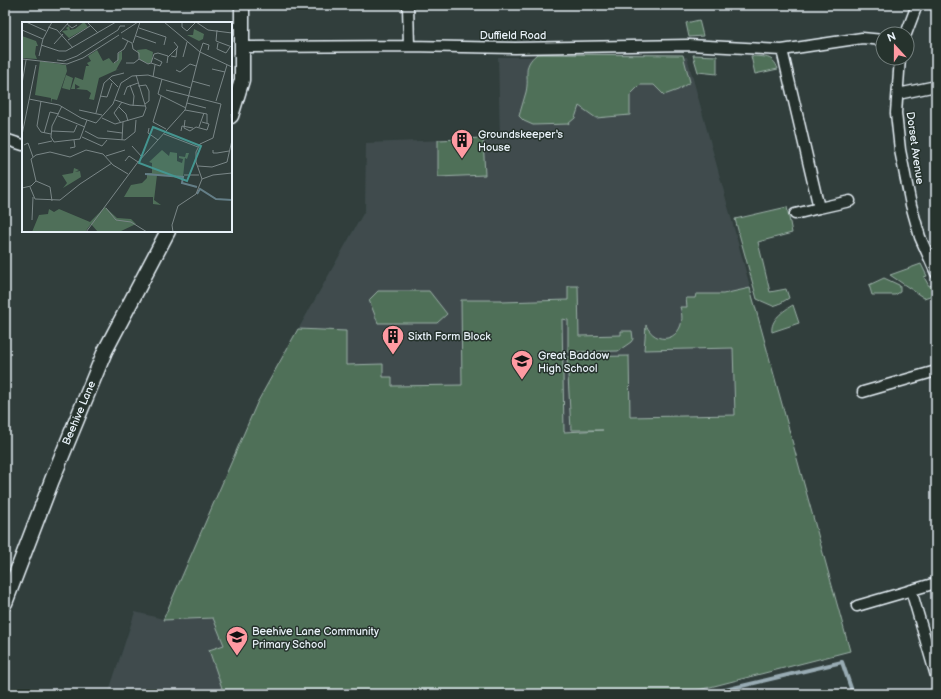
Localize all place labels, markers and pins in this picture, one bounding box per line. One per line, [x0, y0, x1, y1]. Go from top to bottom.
building icon: Groundskeeper's House [449, 127, 475, 160]
place label: Groundskeeper's House [478, 128, 563, 154]
building icon: Sixth Form Block [380, 323, 406, 356]
place label: Sixth Form Block [408, 330, 491, 343]
school or university icon: Great Baddow High School [509, 348, 535, 381]
place label: Great Baddow High School [538, 349, 610, 375]
school or university icon: Beehive Lane Community Primary School [224, 624, 250, 657]
place label: Beehive Lane Community Primary School [252, 625, 379, 651]

